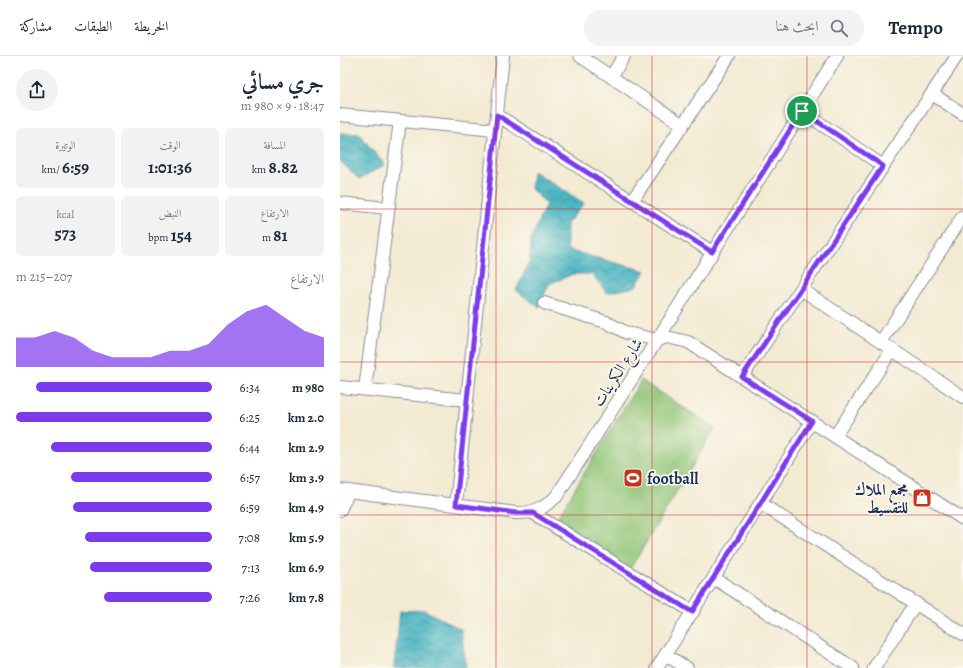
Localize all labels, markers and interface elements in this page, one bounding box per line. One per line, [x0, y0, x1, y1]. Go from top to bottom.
search box [584, 10, 864, 46]
text: Tempo [888, 15, 943, 41]
text: ابحث هنا [775, 16, 818, 36]
text: مشاركة [20, 17, 52, 36]
text: الطبقات [74, 17, 112, 36]
text: الخريطة [134, 17, 168, 36]
icon: search [828, 17, 850, 39]
text: جري مسائي [242, 67, 324, 97]
button: share [16, 69, 58, 111]
pin [785, 94, 819, 128]
text: 18:47 · 9 × 980 m [241, 97, 324, 114]
icon: arrive [791, 100, 813, 122]
text: الوتيرة [55, 138, 75, 153]
text: الوقت [159, 138, 181, 153]
text: المسافة [263, 138, 286, 153]
text: 6:59 [62, 156, 89, 179]
text: 1:01:36 [148, 156, 192, 179]
text: 8.82 [268, 156, 298, 179]
text: /km [42, 162, 62, 177]
text: km [252, 162, 268, 177]
text: النبض [159, 206, 181, 221]
text: الارتفاع [260, 206, 289, 221]
text: kcal [57, 207, 74, 222]
text: 573 [54, 222, 76, 245]
text: 154 [171, 224, 192, 247]
text: 81 [273, 224, 287, 247]
text: bpm [148, 230, 171, 245]
text: m [262, 230, 273, 245]
text: 207–215 m [16, 268, 72, 285]
text: الارتفاع [290, 270, 324, 287]
street label: شارع الکرينات [587, 334, 650, 412]
text: 6:34 [240, 379, 260, 396]
text: 980 m [292, 379, 324, 396]
text: 6:25 [239, 409, 260, 426]
text: 2.0 km [288, 409, 324, 426]
text: 6:44 [239, 439, 260, 456]
text: 2.9 km [288, 439, 324, 456]
sports icon: football [622, 467, 644, 489]
place label: football [647, 468, 699, 490]
text: 6:57 [240, 469, 260, 486]
text: 3.9 km [289, 469, 324, 486]
place label: مجمع الملاك للتقسيط [855, 479, 908, 519]
shop icon: مجمع الملاك للتقسيط [911, 487, 933, 509]
text: 6:59 [239, 499, 260, 516]
text: 4.9 km [288, 499, 324, 516]
text: 7:08 [238, 529, 260, 546]
text: 5.9 km [289, 529, 324, 546]
text: 7:13 [242, 559, 260, 576]
text: 6.9 km [288, 559, 324, 576]
text: 7:26 [239, 589, 260, 606]
text: 7.8 km [289, 589, 324, 606]

